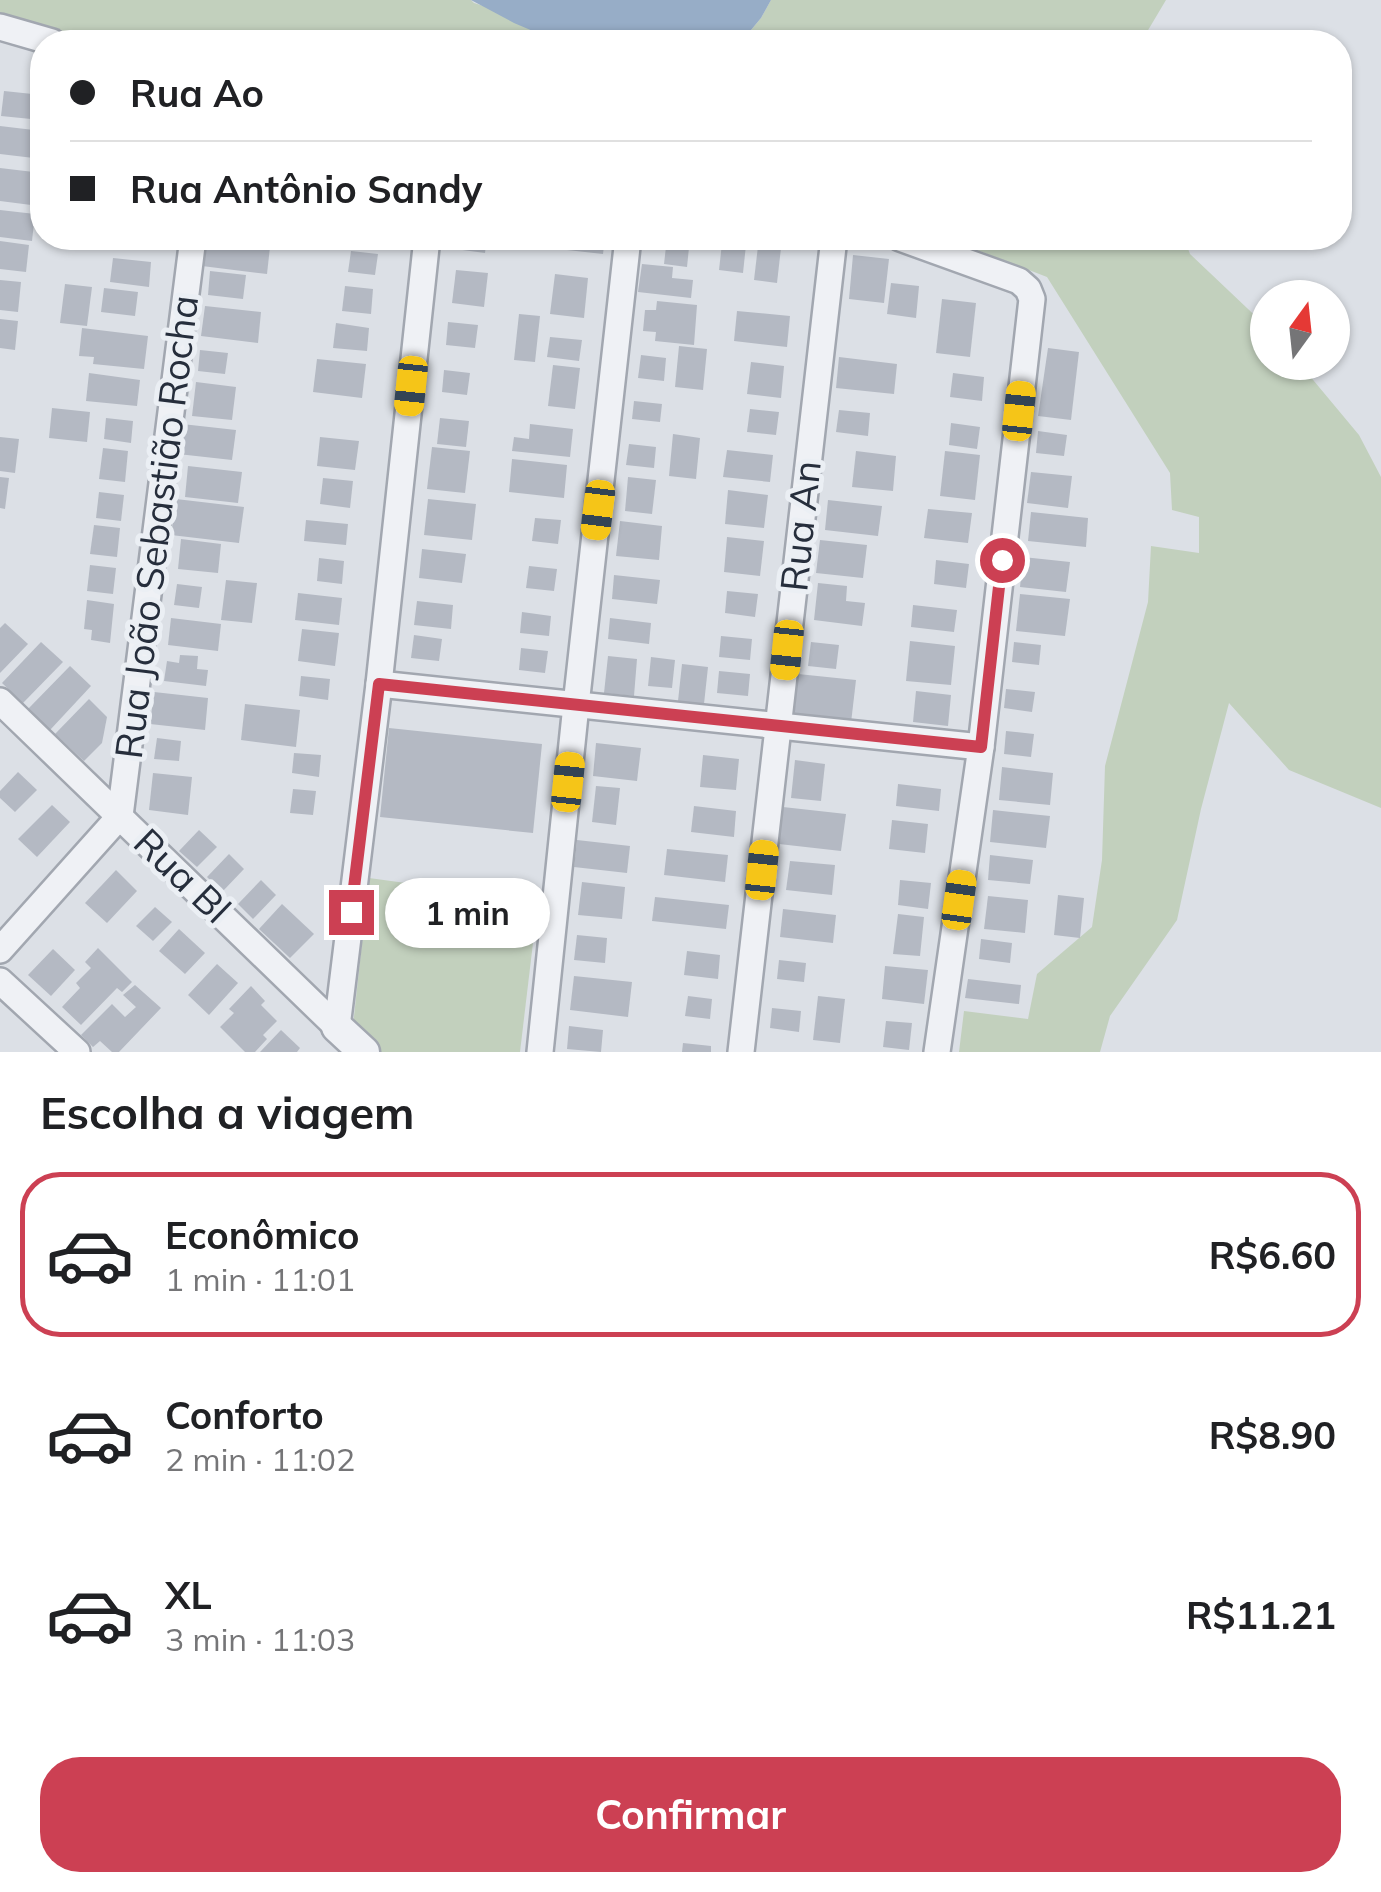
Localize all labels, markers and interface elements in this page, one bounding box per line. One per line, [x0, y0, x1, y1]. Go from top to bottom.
text: Rua Ao [130, 69, 264, 117]
text: Rua Antônio Sandy [130, 165, 482, 213]
north arrow [1250, 280, 1350, 380]
map controls [1250, 280, 1350, 380]
street label: Rua João Sebastião Rocha [104, 293, 208, 761]
car [393, 355, 429, 417]
car [1001, 380, 1037, 442]
street label: Rua An [769, 458, 831, 594]
car [579, 478, 617, 542]
route start [980, 538, 1025, 583]
car [769, 619, 805, 681]
car [550, 751, 586, 813]
street label: Rua Bl [124, 818, 241, 933]
car [744, 839, 780, 901]
car [940, 868, 978, 932]
callout: 1 min [386, 877, 551, 947]
route end [329, 890, 374, 935]
text: 1 min [425, 893, 510, 933]
text: Escolha a viagem [40, 1084, 415, 1140]
icon: car [45, 1210, 135, 1300]
text: Econômico [165, 1211, 360, 1259]
text: R$6.60 [1209, 1231, 1336, 1279]
text: 1 min · 11:01 [165, 1259, 355, 1299]
icon: car [45, 1390, 135, 1480]
text: Conforto [165, 1391, 324, 1439]
text: R$8.90 [1209, 1411, 1336, 1459]
text: 2 min · 11:02 [165, 1439, 355, 1479]
icon: car [45, 1570, 135, 1660]
text: XL [165, 1571, 212, 1619]
text: R$11.21 [1186, 1591, 1336, 1639]
text: 3 min · 11:03 [165, 1619, 355, 1659]
button: Confirmar [40, 1757, 1341, 1872]

